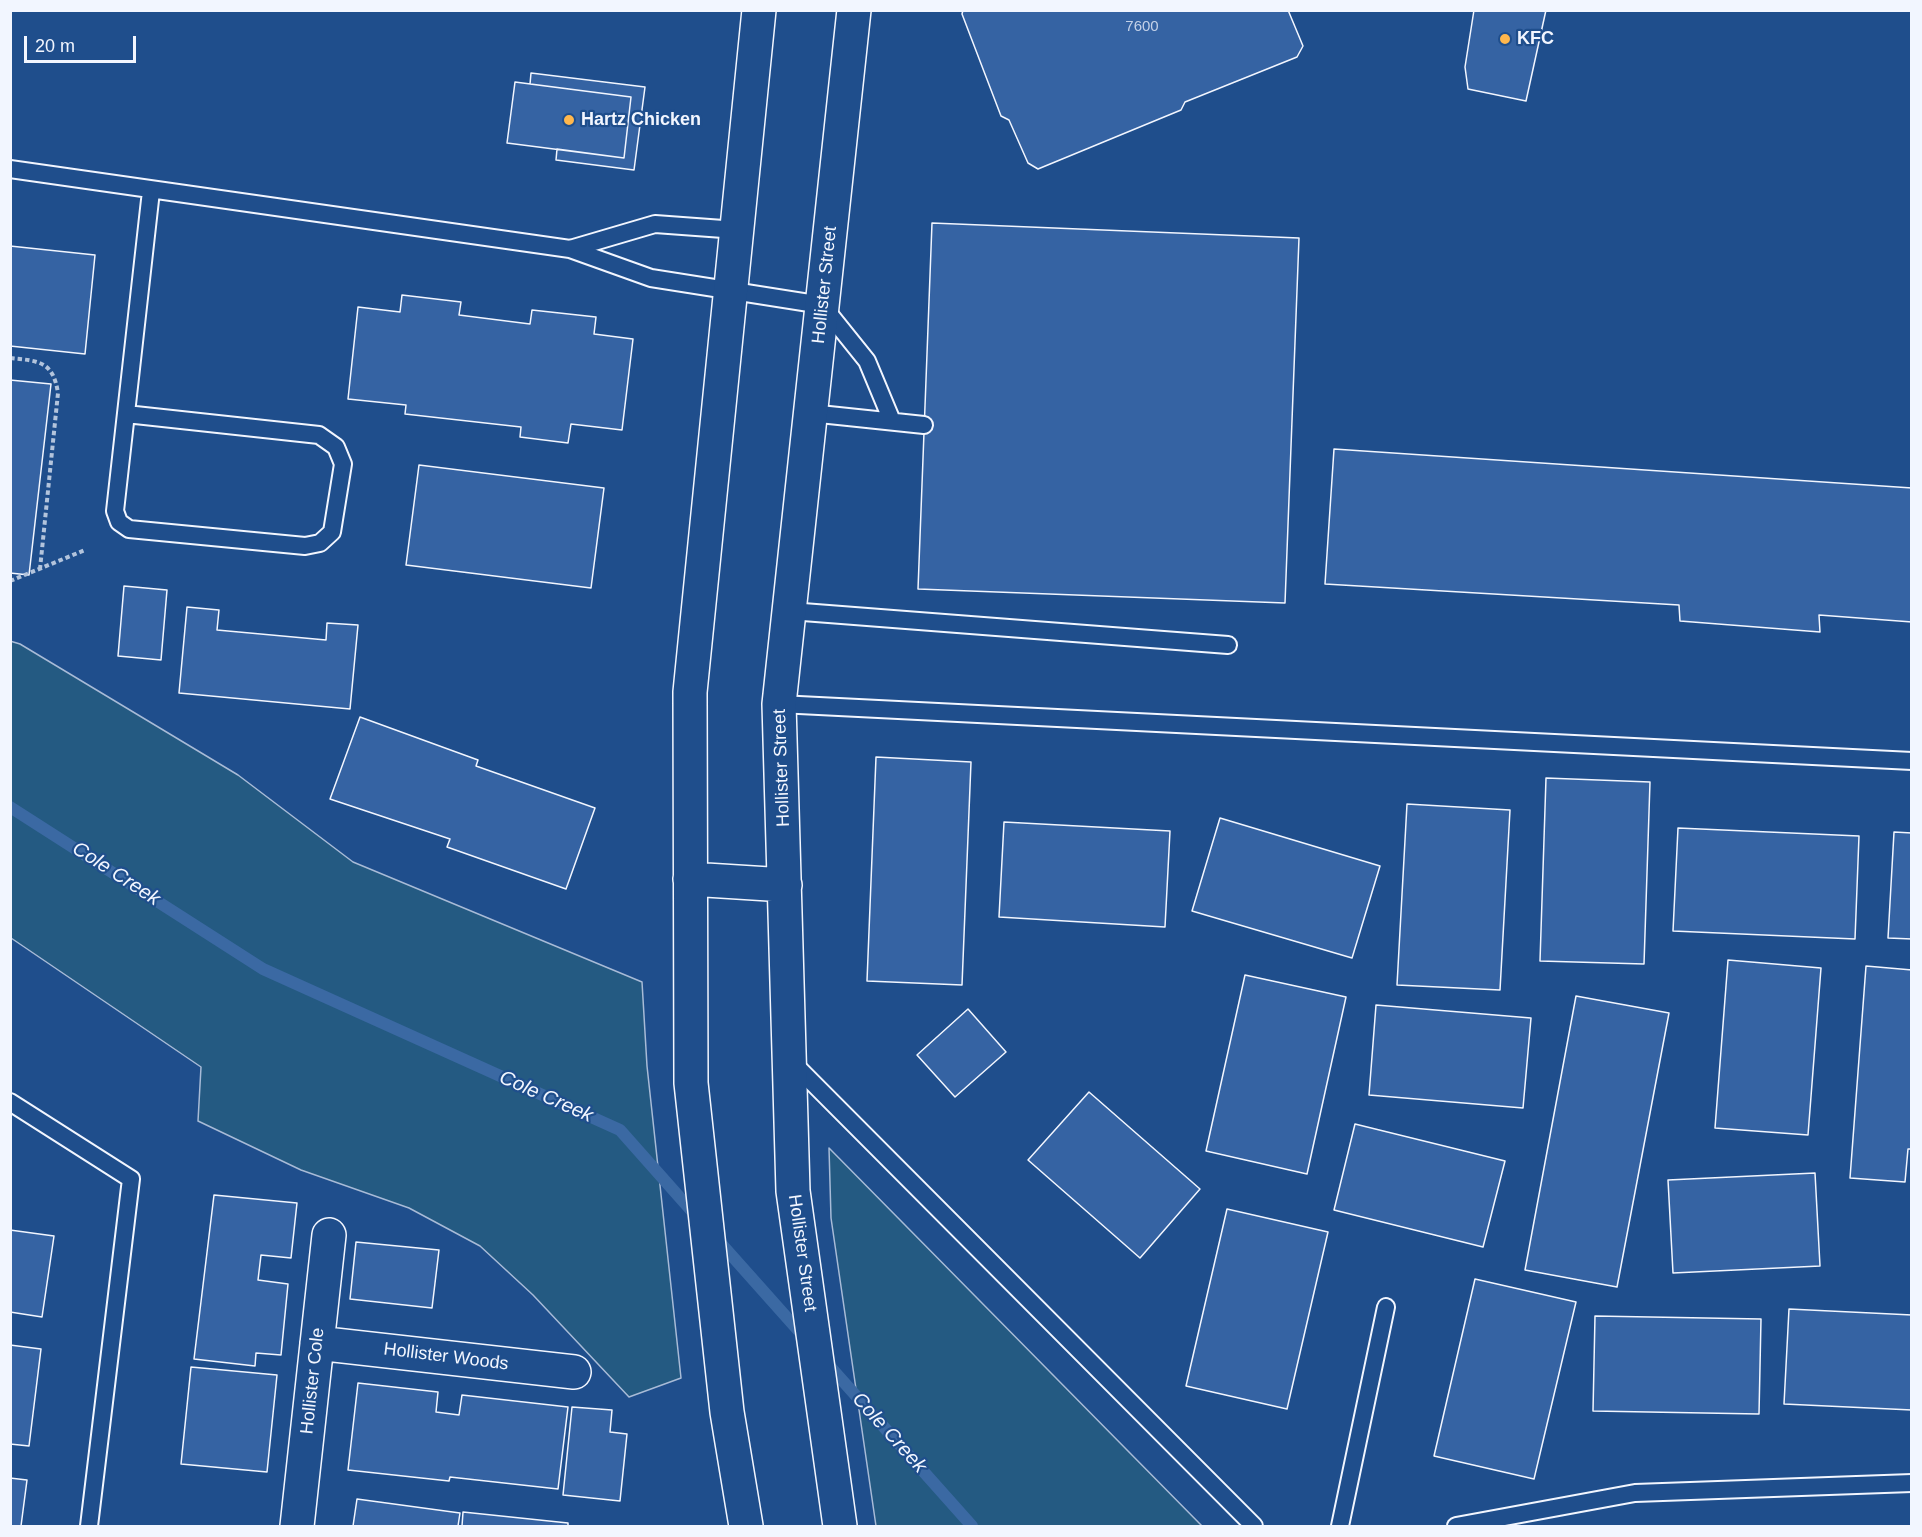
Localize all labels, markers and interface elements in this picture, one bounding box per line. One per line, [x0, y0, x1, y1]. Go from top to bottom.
house number: 7600 [1125, 18, 1159, 36]
scale bar [27, 24, 140, 62]
place label: KFC [1517, 28, 1554, 50]
marker: KFC [1498, 32, 1512, 46]
text: 20 m [35, 36, 75, 56]
place label: Hartz Chicken [581, 109, 701, 131]
marker: Hartz Chicken [562, 113, 576, 127]
street label: Hollister Street [808, 225, 842, 345]
street label: Hollister Street [769, 709, 795, 827]
water label: Cole Creek [68, 837, 164, 911]
water label: Cole Creek [495, 1066, 597, 1128]
street label: Hollister Street [783, 1193, 821, 1313]
street label: Hollister Cole [297, 1327, 329, 1435]
street label: Hollister Woods [382, 1339, 510, 1375]
water label: Cole Creek [847, 1388, 931, 1478]

